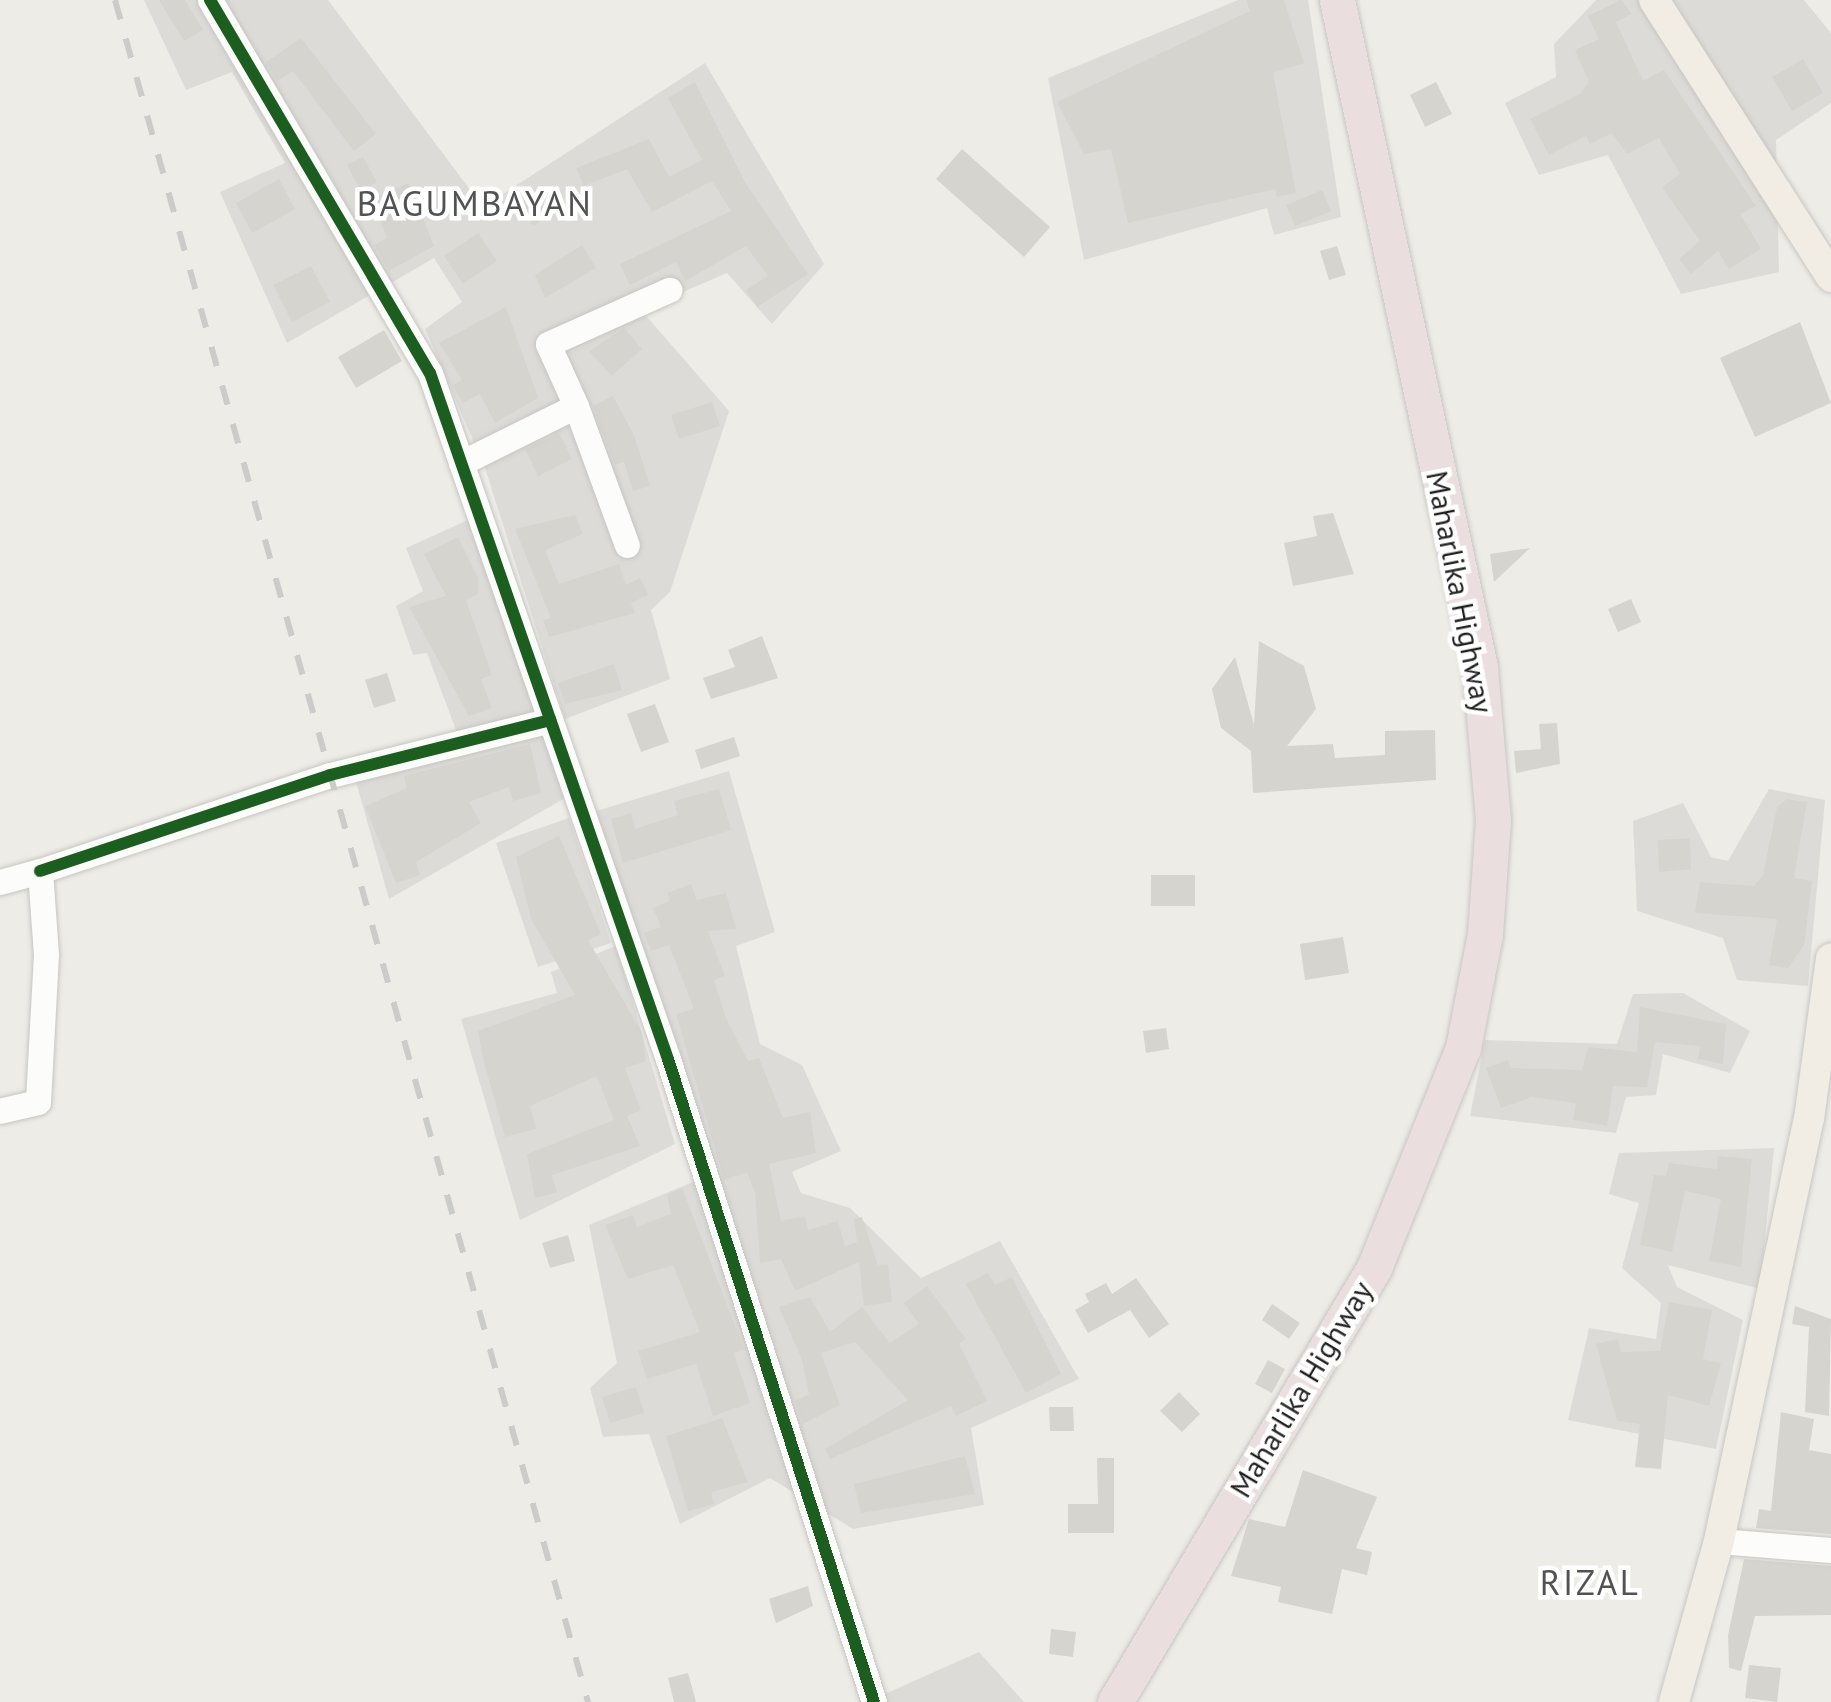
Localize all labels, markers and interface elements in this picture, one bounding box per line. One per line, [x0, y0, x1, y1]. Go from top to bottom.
district label: BAGUMBAYAN [357, 182, 593, 224]
street label: Maharlika Highway [1419, 468, 1501, 716]
street label: Maharlika Highway [1222, 1274, 1380, 1504]
district label: RIZAL [1540, 1561, 1640, 1603]

